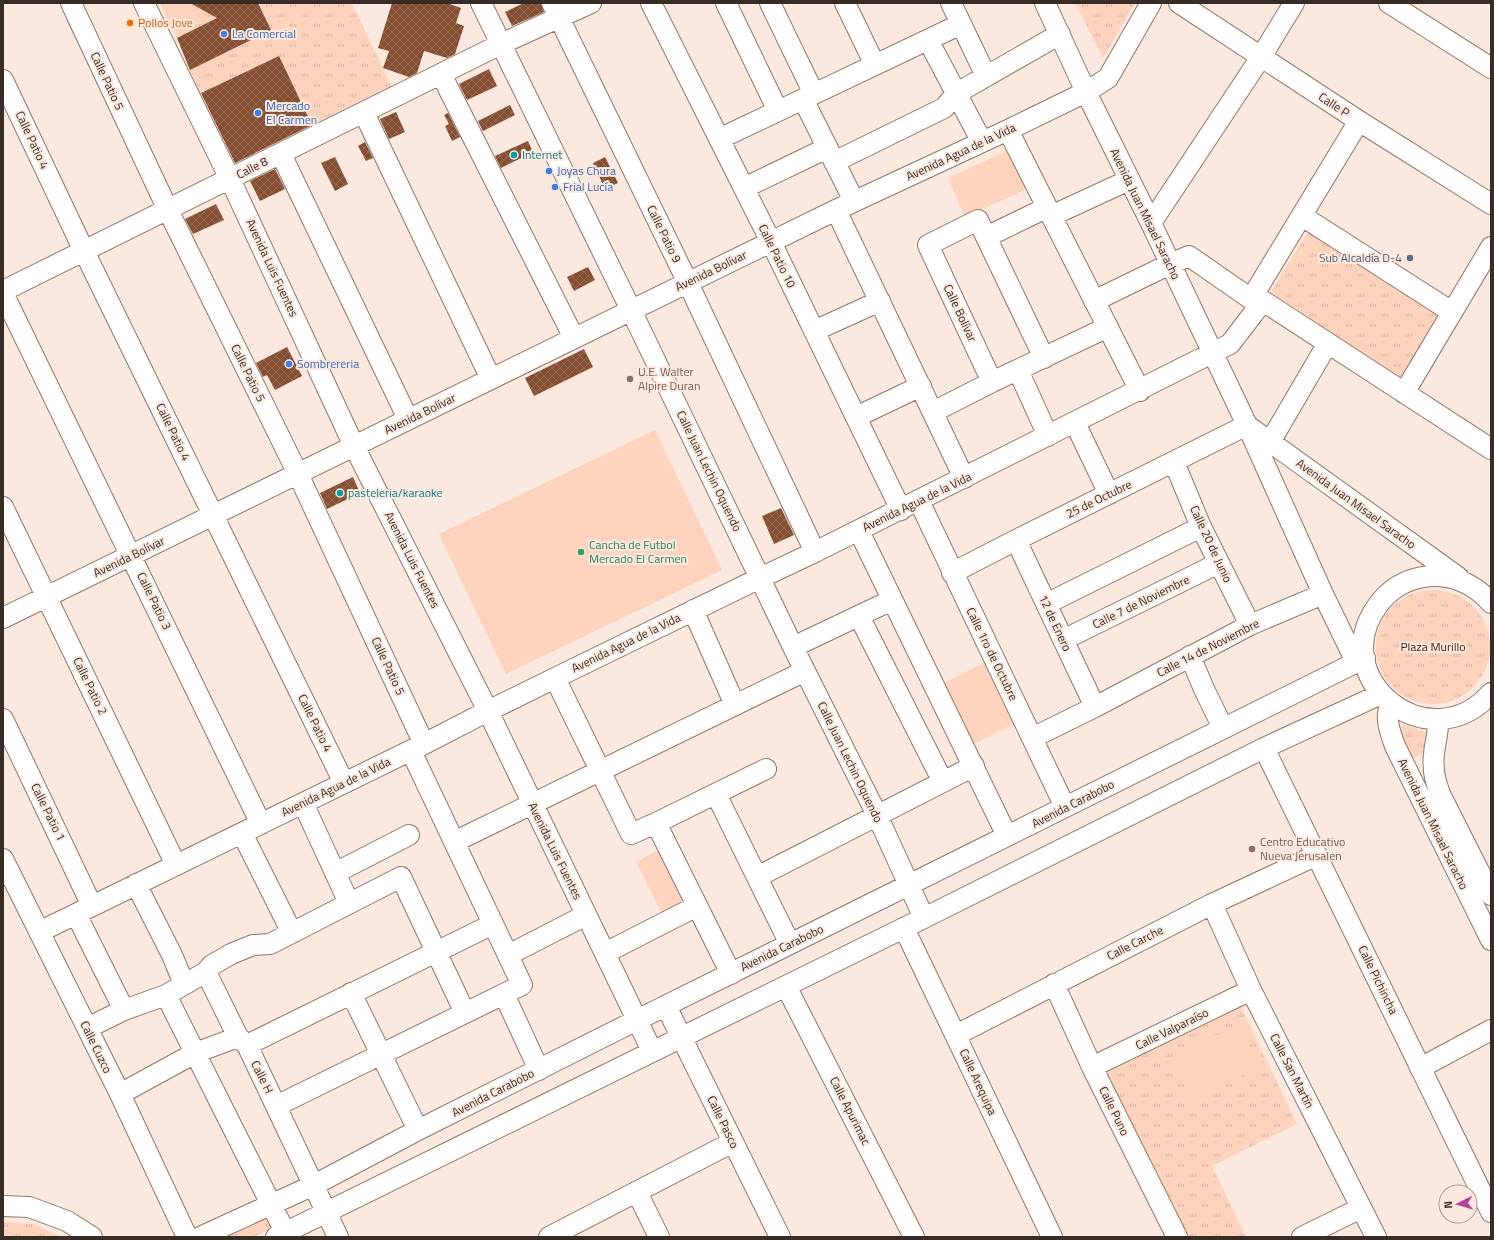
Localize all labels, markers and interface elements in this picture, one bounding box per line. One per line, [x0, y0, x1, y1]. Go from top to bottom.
place label: Pollos Jove [138, 13, 193, 32]
marker: Pollos Jove [125, 18, 135, 28]
place label: La Comercial [232, 24, 296, 43]
marker: La Comercial [219, 29, 229, 39]
street label: Calle Patio 5 [86, 49, 129, 113]
street label: Calle P [1315, 87, 1354, 122]
place label: Mercado El Carmen [266, 96, 317, 129]
street label: Calle Patio 4 [11, 108, 54, 172]
marker: Mercado El Carmen [253, 108, 263, 118]
street label: Avenida Agua de la Vida [903, 118, 1019, 185]
place label: Internet [522, 145, 563, 164]
street label: Avenida Juan Misael Saracho [1105, 145, 1186, 283]
marker: Internet [509, 150, 519, 160]
street label: Calle 8 [233, 151, 271, 184]
place label: Joyas Chura [557, 161, 616, 180]
marker: Joyas Chura [544, 166, 554, 176]
place label: Frial Lucía [563, 177, 613, 196]
marker: Frial Lucía [550, 182, 560, 192]
street label: Calle Patio 9 [642, 202, 687, 266]
street label: Avenida Luis Fuentes [241, 216, 304, 320]
street label: Calle Patio 10 [754, 221, 801, 291]
street label: Avenida Bolívar [672, 245, 750, 296]
place label: Sub Alcaldía D-4 [1319, 248, 1402, 267]
marker: Sub Alcaldía D-4 [1405, 253, 1415, 263]
street label: Calle Bolívar [939, 281, 982, 345]
street label: Calle Patio 5 [226, 341, 271, 405]
place label: Sombrereria [297, 354, 359, 373]
marker: Sombrereria [284, 359, 294, 369]
place label: U.E. Walter Alpire Duran [638, 362, 700, 395]
marker: U.E. Walter Alpire Duran [625, 374, 635, 384]
street label: Avenida Bolívar [381, 388, 459, 439]
street label: Calle Patio 4 [151, 400, 196, 464]
street label: Calle Juan Lechin Oquendo [672, 407, 747, 535]
street label: Avenida Juan Misael Saracho [1292, 454, 1420, 554]
street label: Avenida Agua de la Vida [859, 467, 975, 536]
street label: 25 de Octubre [1063, 474, 1135, 523]
place label: pasteleria/karaoke [348, 483, 443, 502]
marker: pasteleria/karaoke [335, 488, 345, 498]
street label: Calle 20 de Junio [1185, 502, 1238, 585]
street label: Avenida Luis Fuentes [380, 508, 445, 612]
street label: Avenida Bolívar [90, 531, 168, 582]
place label: Cancha de Futbol Mercado El Carmen [589, 535, 687, 568]
marker: Cancha de Futbol Mercado El Carmen [576, 547, 586, 557]
street label: Calle Patio 3 [132, 569, 177, 633]
street label: Calle 7 de Noviembre [1089, 570, 1193, 633]
street label: 12 de Enero [1034, 591, 1077, 654]
street label: Calle 1ro de Octubre [962, 604, 1023, 704]
street label: Avenida Agua de la Vida [568, 608, 684, 677]
street label: Calle 14 de Noviembre [1153, 613, 1262, 682]
street label: Calle Patio 5 [367, 634, 410, 698]
park label: Plaza Murillo [1400, 637, 1466, 656]
street label: Calle Patio 2 [68, 654, 113, 718]
street label: Calle Patio 4 [293, 691, 338, 755]
street label: Calle Juan Lechin Oquendo [813, 698, 888, 826]
street label: Avenida Agua de la Vida [278, 752, 394, 821]
street label: Avenida Juan Misael Saracho [1393, 755, 1474, 893]
street label: Avenida Carabobo [1028, 774, 1118, 833]
street label: Calle Patio 1 [26, 780, 71, 844]
street label: Avenida Luis Fuentes [524, 799, 587, 903]
place label: Centro Educativo Nueva Jerusalen [1260, 832, 1345, 865]
marker: Centro Educativo Nueva Jerusalen [1247, 844, 1257, 854]
street label: Avenida Carabobo [737, 919, 827, 976]
street label: Calle Carche [1103, 920, 1166, 965]
street label: Calle Pichincha [1353, 942, 1403, 1018]
street label: Calle Valparaíso [1132, 1003, 1212, 1054]
street label: Calle Cuzco [76, 1017, 117, 1076]
street label: Calle San Martín [1265, 1030, 1320, 1112]
street label: Calle Arequipa [955, 1045, 1002, 1118]
street label: Calle H [246, 1057, 279, 1097]
street label: Avenida Carabobo [448, 1063, 538, 1122]
street label: Calle Apurimac [825, 1073, 876, 1148]
street label: Calle Puno [1094, 1083, 1135, 1139]
street label: Calle Pasco [702, 1092, 744, 1152]
north arrow [1438, 1184, 1478, 1224]
text: N [1440, 1200, 1456, 1209]

